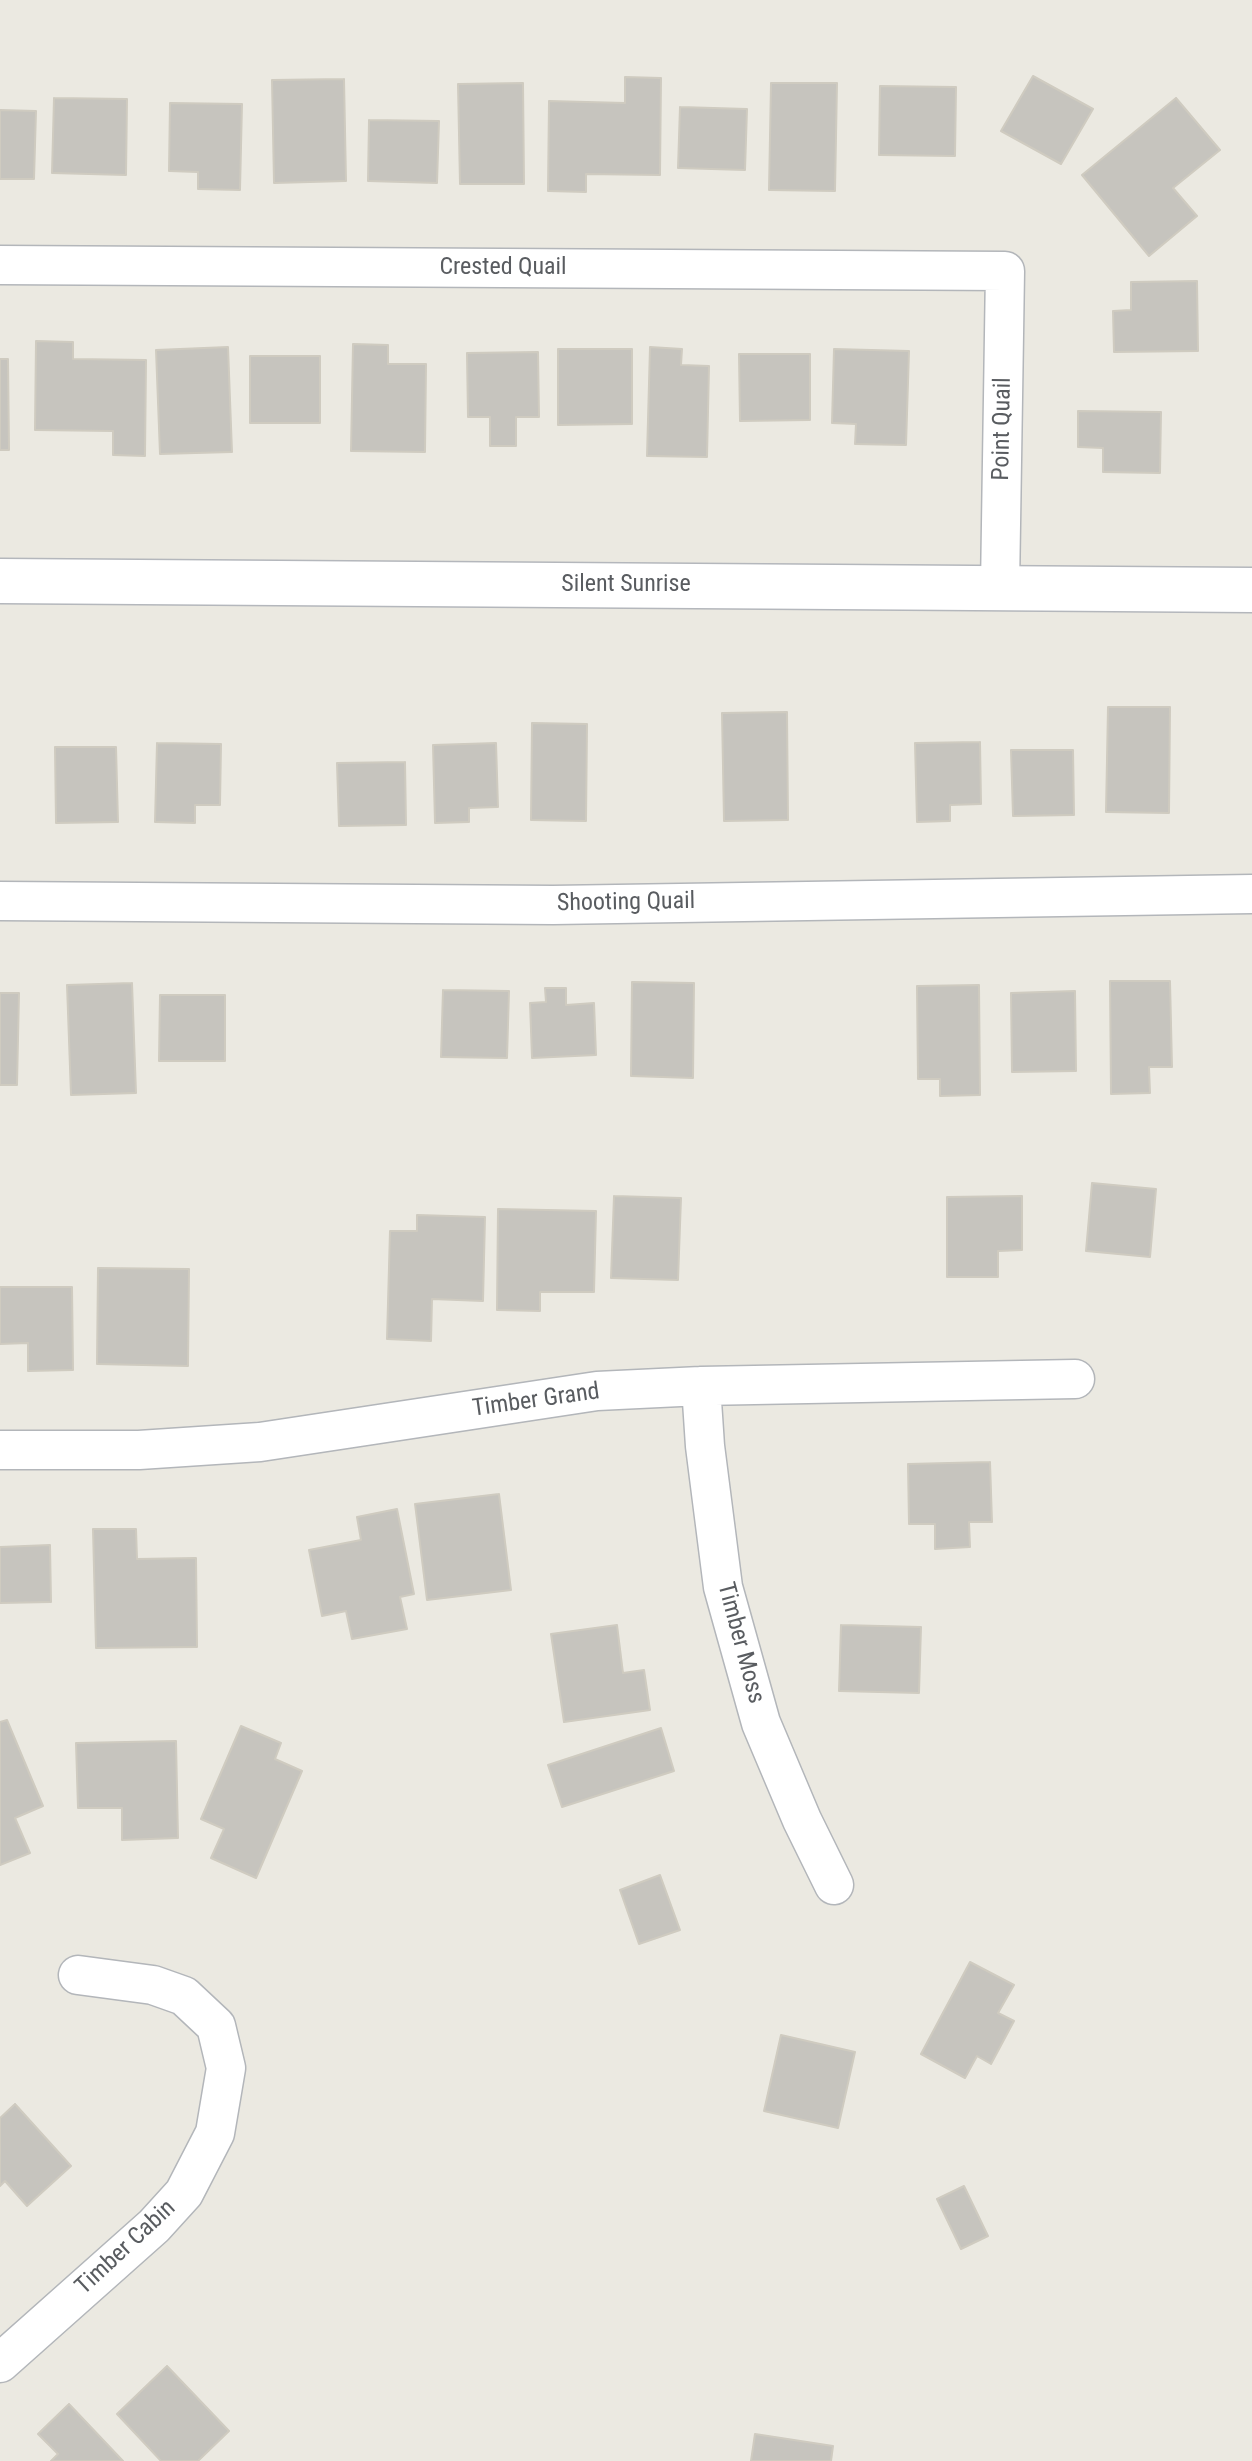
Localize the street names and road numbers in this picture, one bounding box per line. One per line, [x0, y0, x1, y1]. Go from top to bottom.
street label: Crested Quail [439, 254, 567, 282]
street label: Point Quail [988, 377, 1018, 481]
street label: Silent Sunrise [561, 571, 691, 599]
street label: Shooting Quail [557, 887, 695, 919]
street label: Timber Grand [471, 1378, 601, 1424]
street label: Timber Moss [710, 1579, 770, 1707]
street label: Timber Cabin [70, 2194, 182, 2302]

